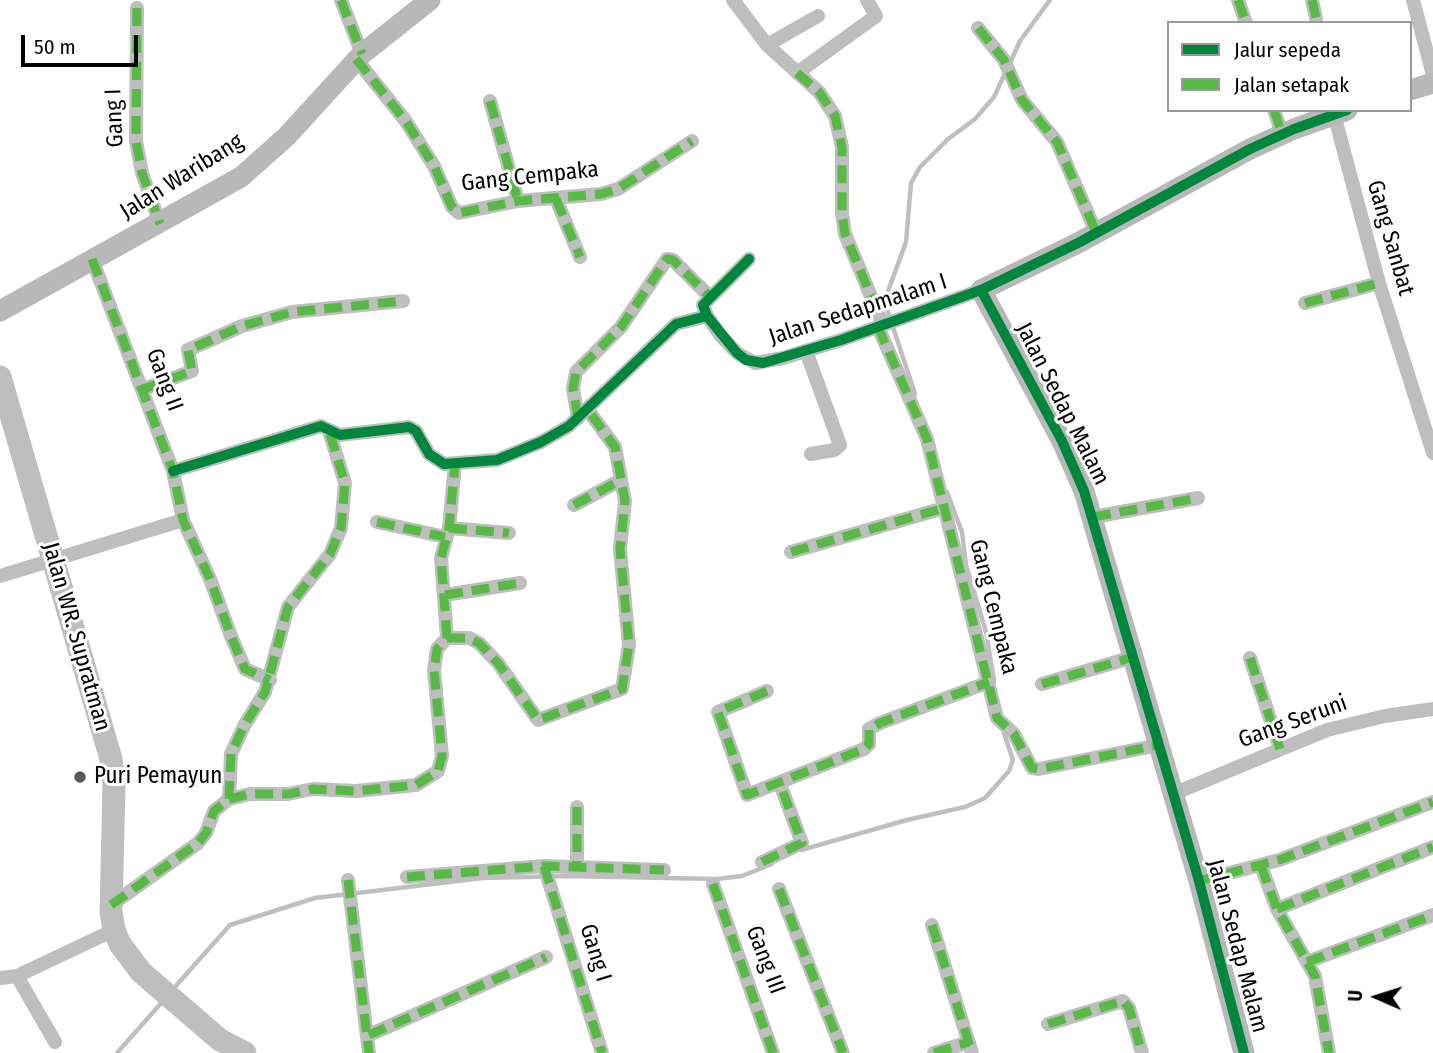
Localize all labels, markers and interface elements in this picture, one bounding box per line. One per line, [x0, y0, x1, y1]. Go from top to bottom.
scale bar [24, 21, 142, 65]
legend [1167, 21, 1412, 112]
text: 50 m [34, 34, 76, 60]
text: Jalur sepeda [1234, 37, 1341, 63]
text: Jalan setapak [1234, 72, 1349, 98]
street label: Gang I [100, 88, 130, 148]
street label: Jalan Waribang [115, 128, 249, 226]
street label: Gang Cempaka [460, 156, 600, 198]
street label: Gang Sanbat [1360, 177, 1420, 299]
street label: Jalan Sedapmalam I [765, 268, 951, 352]
street label: Jalan Sedap Malam [1009, 318, 1115, 490]
street label: Gang II [139, 345, 189, 415]
street label: Gang Cempaka [963, 537, 1023, 677]
street label: Jalan WR. Supratman [36, 539, 116, 735]
street label: Gang Seruni [1235, 690, 1351, 754]
place label: Puri Pemayun [94, 763, 222, 791]
marker: Puri Pemayun [72, 769, 88, 785]
street label: Jalan Sedap Malam [1201, 856, 1273, 1036]
street label: Gang I [573, 921, 617, 985]
street label: Gang III [739, 922, 791, 998]
north arrow [1342, 962, 1412, 1032]
text: U [1344, 990, 1367, 1002]

